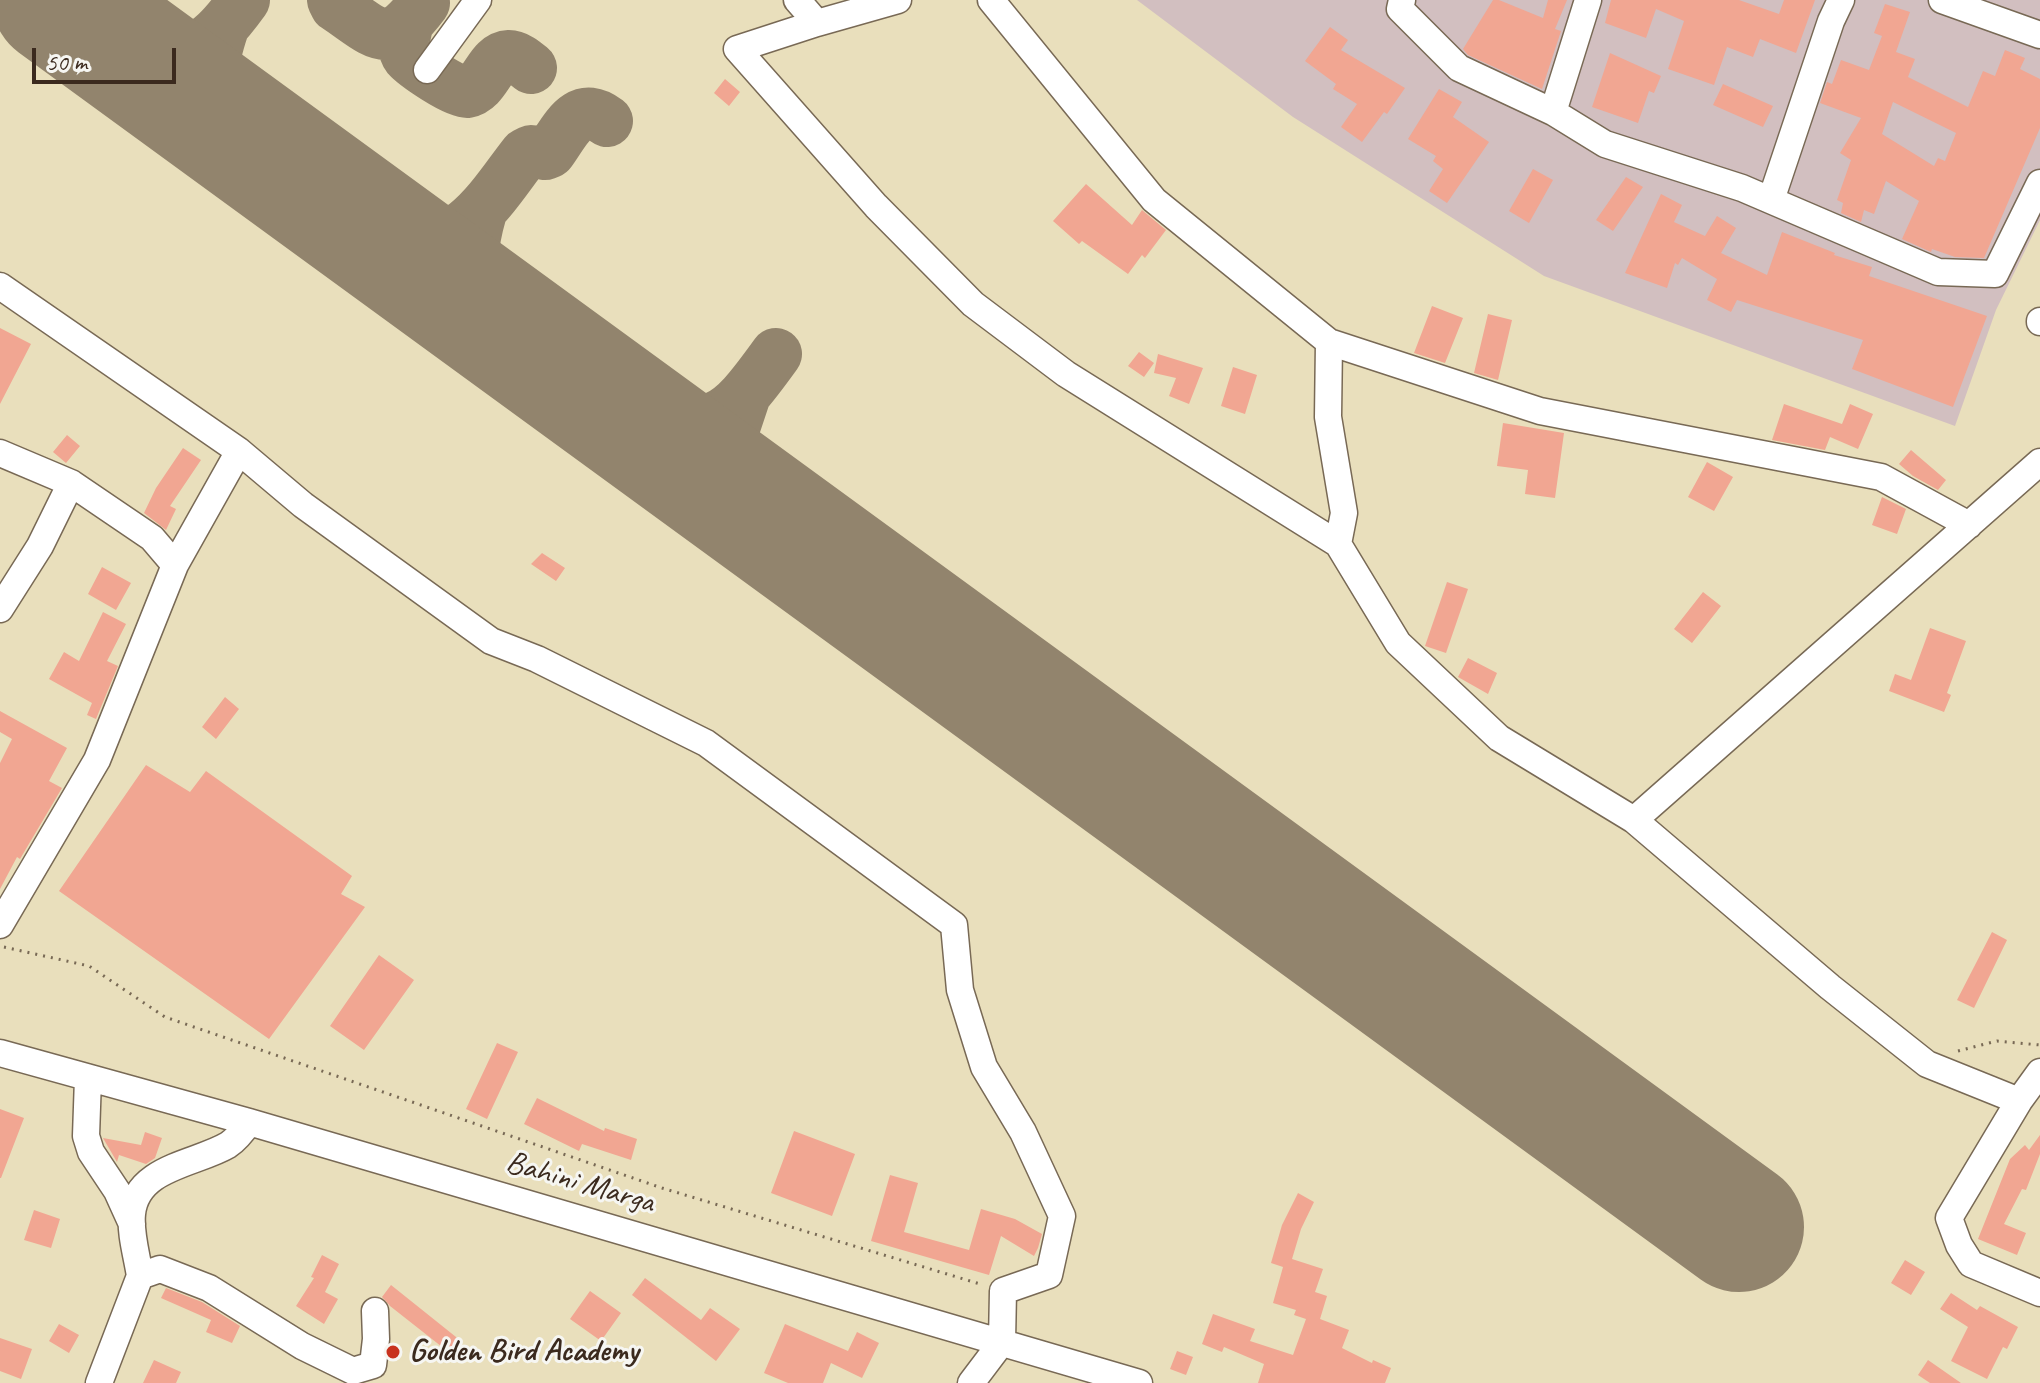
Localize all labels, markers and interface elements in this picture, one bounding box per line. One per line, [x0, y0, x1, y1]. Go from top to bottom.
scale bar [36, 32, 180, 82]
text: 50 m [46, 47, 87, 77]
street label: Bahini Marga [501, 1144, 659, 1222]
place label: Golden Bird Academy [409, 1333, 638, 1371]
marker: Golden Bird Academy [384, 1343, 402, 1361]

